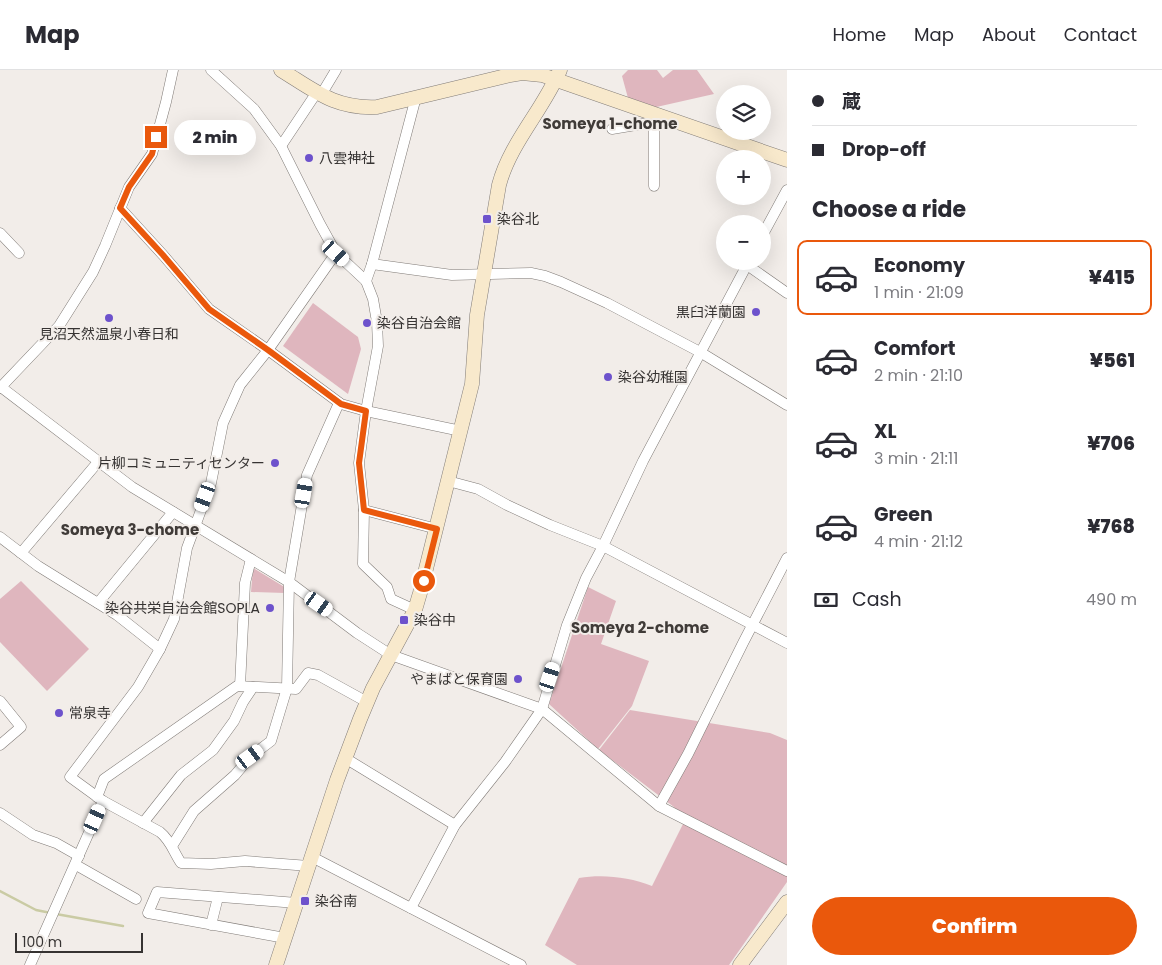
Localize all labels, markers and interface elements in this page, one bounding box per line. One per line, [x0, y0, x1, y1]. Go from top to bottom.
text: Map [25, 18, 80, 51]
text: Home [832, 22, 886, 47]
text: Map [914, 22, 954, 47]
text: About [982, 22, 1036, 47]
text: Contact [1064, 22, 1137, 47]
map controls [716, 85, 771, 270]
button: layers [716, 85, 771, 140]
text: 蔵 [842, 88, 861, 115]
district label: Someya 1-chome [543, 113, 677, 134]
callout: 2 min [174, 120, 256, 154]
route end [145, 126, 167, 148]
text: 2 min [192, 126, 238, 149]
text: Drop-off [842, 136, 926, 163]
place label: 八雲神社 [319, 148, 375, 168]
button: + [716, 150, 771, 205]
marker: 八雲神社 [303, 152, 315, 164]
text: Choose a ride [812, 194, 966, 225]
place label: 染谷北 [497, 209, 539, 229]
marker: 染谷北 [481, 213, 493, 225]
button: − [716, 215, 771, 270]
car [319, 237, 352, 269]
text: Economy [874, 252, 965, 279]
icon: car [814, 255, 859, 300]
text: ¥415 [1089, 264, 1135, 291]
text: 1 min · 21:09 [874, 281, 964, 304]
place label: 黒臼洋蘭園 [676, 302, 746, 322]
marker: 黒臼洋蘭園 [750, 306, 762, 318]
marker: 見沼天然温泉小春日和 [103, 312, 115, 324]
place label: 染谷自治会館 [377, 313, 461, 333]
marker: 染谷自治会館 [361, 317, 373, 329]
place label: 見沼天然温泉小春日和 [39, 324, 179, 344]
text: Comfort [874, 335, 956, 362]
icon: car [814, 338, 859, 383]
text: ¥561 [1090, 347, 1135, 374]
text: 2 min · 21:10 [874, 364, 963, 387]
place label: 染谷幼稚園 [618, 367, 688, 387]
marker: 染谷幼稚園 [602, 371, 614, 383]
text: XL [874, 418, 897, 445]
icon: car [814, 421, 859, 466]
text: ¥706 [1087, 430, 1135, 457]
text: 3 min · 21:11 [874, 447, 958, 470]
place label: 片柳コミュニティセンター [98, 453, 265, 473]
marker: 片柳コミュニティセンター [269, 457, 281, 469]
car [294, 477, 313, 509]
car [192, 480, 217, 514]
text: Green [874, 501, 933, 528]
icon: car [814, 504, 859, 549]
text: ¥768 [1087, 513, 1135, 540]
district label: Someya 3-chome [61, 519, 199, 540]
text: 4 min · 21:12 [874, 530, 963, 553]
route start [413, 570, 435, 592]
icon: cash [812, 586, 840, 614]
text: Cash [852, 586, 902, 613]
text: 490 m [1086, 588, 1137, 611]
car [302, 589, 335, 619]
place label: 染谷共栄自治会館SOPLA [105, 598, 260, 618]
marker: 染谷共栄自治会館SOPLA [264, 602, 276, 614]
place label: 染谷中 [414, 610, 456, 630]
marker: 染谷中 [398, 614, 410, 626]
district label: Someya 2-chome [571, 617, 709, 638]
car [538, 660, 561, 694]
place label: やまばと保育園 [410, 669, 508, 689]
marker: やまばと保育園 [512, 673, 524, 685]
place label: 常泉寺 [69, 703, 111, 723]
marker: 常泉寺 [53, 707, 65, 719]
car [233, 742, 266, 772]
car [82, 802, 107, 836]
place label: 染谷南 [315, 891, 357, 911]
marker: 染谷南 [299, 895, 311, 907]
button: Confirm [812, 897, 1137, 955]
scale bar [15, 930, 142, 953]
text: 100 m [22, 932, 62, 952]

